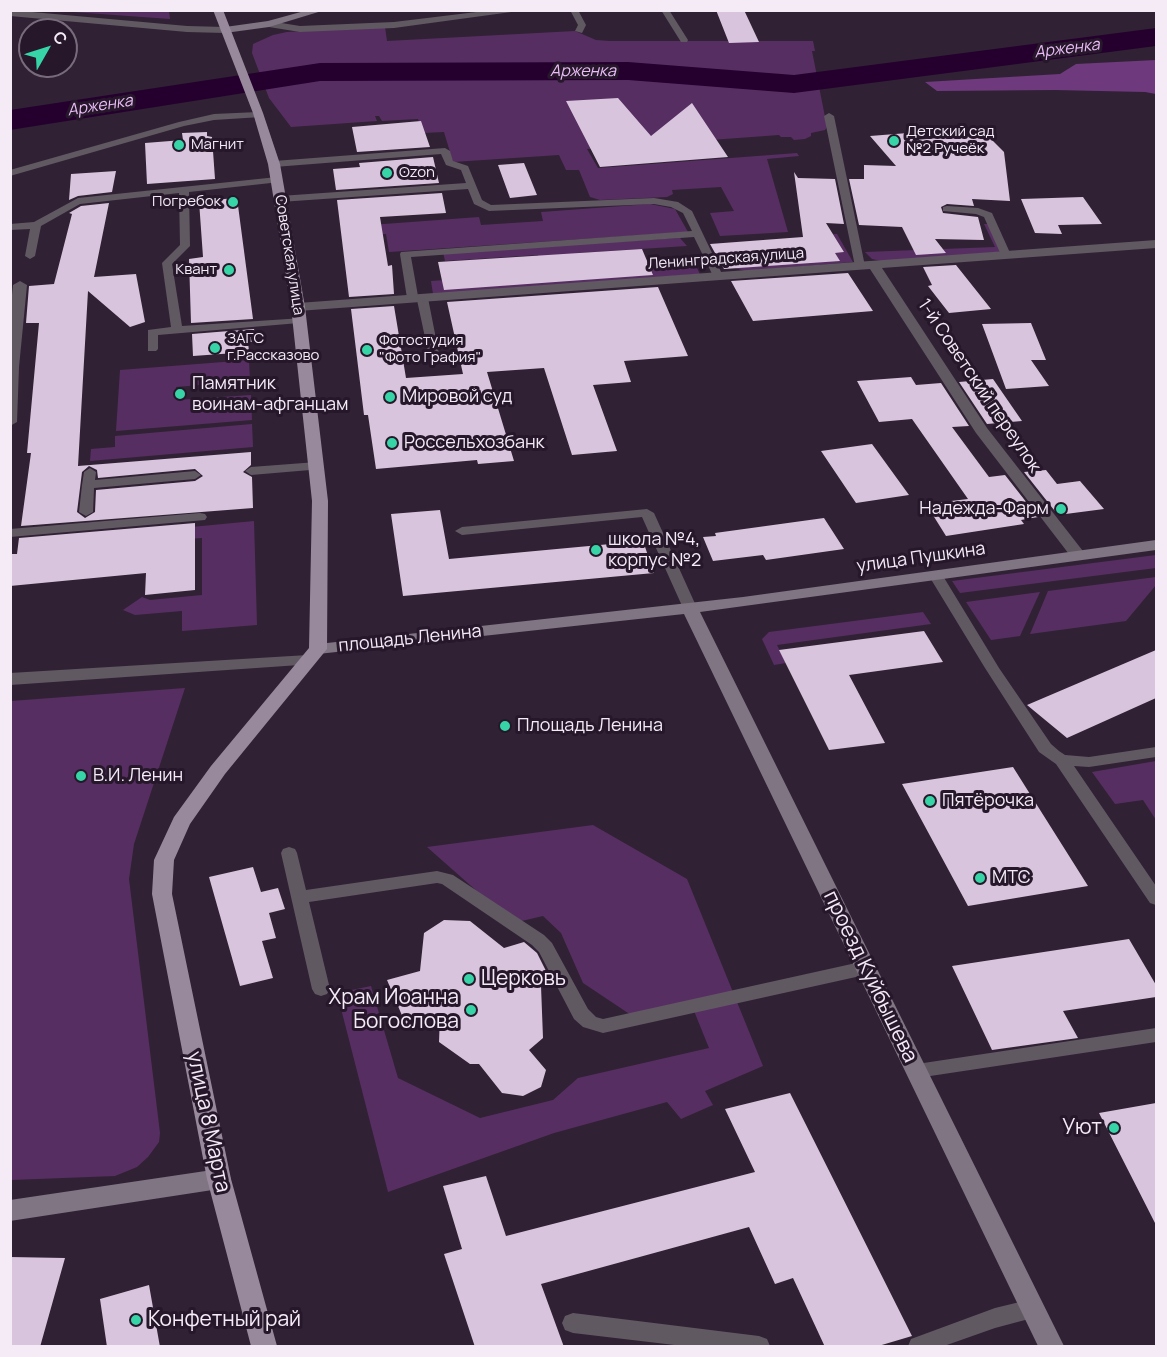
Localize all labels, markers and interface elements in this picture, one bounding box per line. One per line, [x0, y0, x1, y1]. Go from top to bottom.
north arrow [18, 18, 78, 78]
text: С [48, 26, 73, 49]
water label: Арженка [1033, 35, 1101, 63]
water label: Арженка [550, 62, 616, 82]
water label: Арженка [66, 91, 134, 121]
place label: Детский сад №2 Ручеёк [906, 123, 995, 158]
marker: Детский сад №2 Ручеёк [887, 134, 901, 148]
place label: Магнит [191, 136, 244, 154]
marker: Магнит [172, 138, 186, 152]
place label: Ozon [399, 164, 435, 182]
marker: Ozon [380, 166, 394, 180]
place label: Погребок [152, 193, 221, 211]
street label: Советская улица [271, 194, 307, 316]
marker: Погребок [226, 195, 240, 209]
street label: Ленинградская улица [647, 245, 805, 273]
place label: Квант [175, 261, 217, 279]
marker: Квант [222, 263, 236, 277]
street label: 1-й Советский переулок [913, 295, 1045, 477]
place label: ЗАГС г.Рассказово [227, 330, 319, 365]
place label: Фотостудия "Фото Графия" [379, 332, 481, 367]
marker: ЗАГС г.Рассказово [208, 341, 222, 355]
marker: Фотостудия "Фото Графия" [360, 343, 374, 357]
place label: Памятник воинам-афганцам [192, 373, 348, 416]
place label: Мировой суд [402, 386, 512, 408]
marker: Памятник воинам-афганцам [173, 387, 187, 401]
marker: Мировой суд [383, 390, 397, 404]
place label: Россельхозбанк [404, 432, 544, 454]
marker: Россельхозбанк [385, 436, 399, 450]
place label: Надежда-Фарм [919, 498, 1049, 520]
marker: Надежда-Фарм [1054, 502, 1068, 516]
place label: школа №4, корпус №2 [608, 529, 701, 572]
street label: улица Пушкина [855, 538, 987, 578]
marker: школа №4, корпус №2 [589, 543, 603, 557]
street label: площадь Ленина [337, 621, 483, 657]
place label: Площадь Ленина [517, 715, 663, 737]
marker: Площадь Ленина [498, 719, 512, 733]
place label: В.И. Ленин [93, 765, 183, 787]
marker: В.И. Ленин [74, 769, 88, 783]
place label: Пятёрочка [942, 790, 1034, 812]
marker: Пятёрочка [923, 794, 937, 808]
place label: МТС [992, 867, 1031, 889]
marker: МТС [973, 871, 987, 885]
street label: проезд Куйбышева [817, 887, 923, 1067]
place label: Церковь [481, 966, 566, 992]
marker: Церковь [462, 972, 476, 986]
place label: Храм Иоанна Богослова [329, 985, 459, 1035]
marker: Храм Иоанна Богослова [464, 1003, 478, 1017]
street label: улица 8 Марта [181, 1049, 235, 1195]
place label: Уют [1062, 1115, 1102, 1141]
marker: Уют [1107, 1121, 1121, 1135]
place label: Конфетный рай [148, 1307, 301, 1333]
marker: Конфетный рай [129, 1313, 143, 1327]

